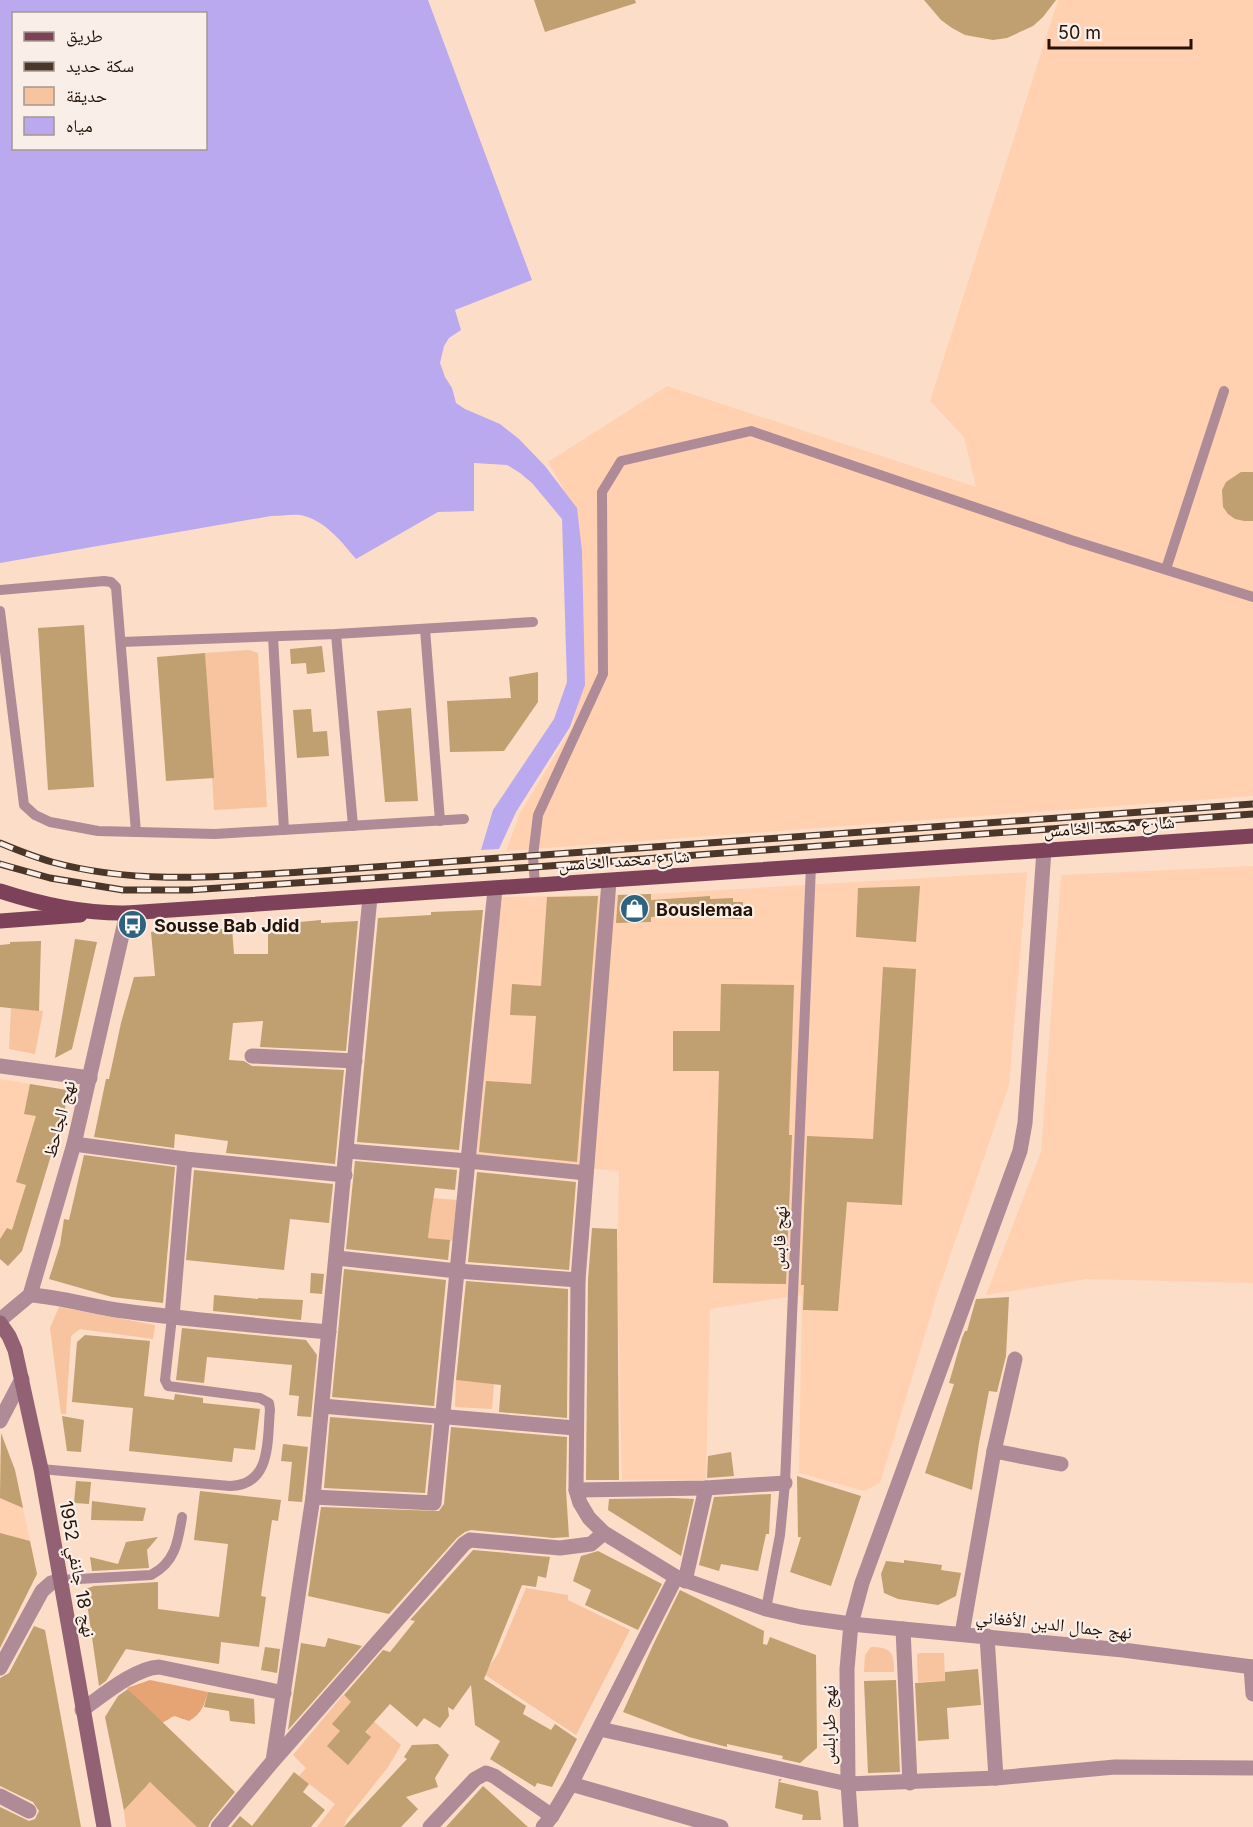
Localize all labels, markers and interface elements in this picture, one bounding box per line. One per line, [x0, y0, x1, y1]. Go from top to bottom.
legend [12, 12, 207, 150]
scale bar [1049, 12, 1192, 50]
text: 50 m [1058, 22, 1101, 43]
text: طريق [66, 25, 103, 47]
text: سكة حديد [66, 55, 134, 76]
text: حديقة [66, 85, 107, 106]
text: مياه [66, 115, 93, 136]
street label: شارع محمد الخامس [1043, 811, 1175, 842]
street label: شارع محمد الخامس [558, 845, 690, 876]
shop icon: Bouslemaa [619, 893, 651, 925]
place label: Bouslemaa [656, 899, 753, 920]
bus stop icon: Sousse Bab Jdid [117, 909, 149, 941]
place label: Sousse Bab Jdid [154, 915, 299, 936]
street label: نهج الجاحظ [39, 1078, 81, 1160]
street label: نهج قابس [767, 1205, 793, 1271]
street label: نهج 18 جانفي 1952 [51, 1499, 100, 1640]
street label: نهج جمال الدين الأفغاني [974, 1605, 1133, 1647]
street label: نهج طرابلس [818, 1685, 841, 1765]

